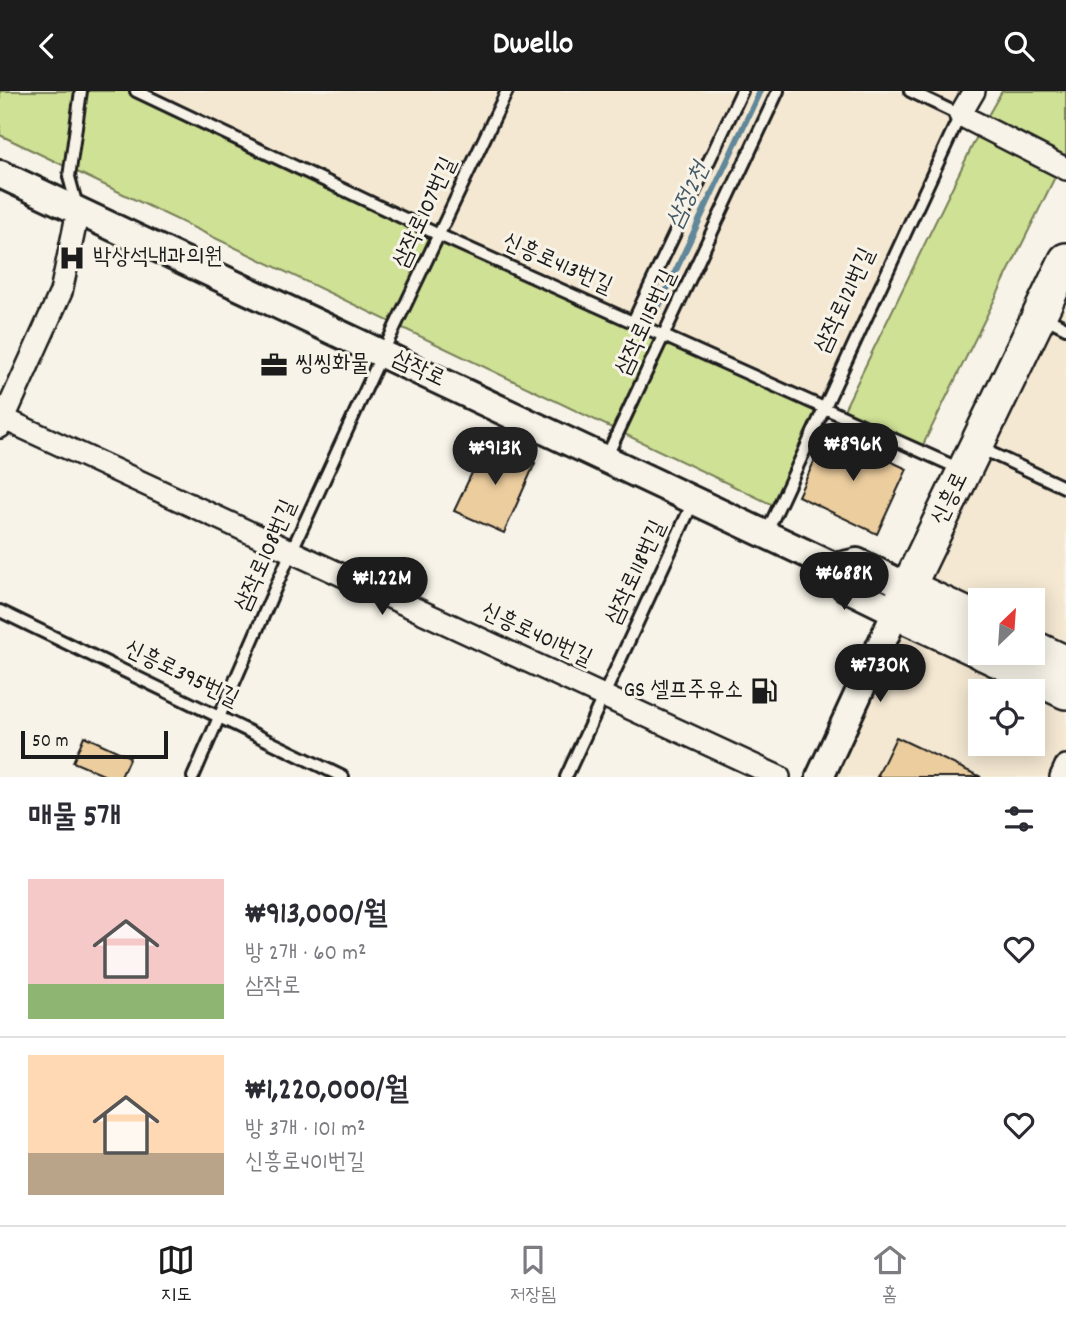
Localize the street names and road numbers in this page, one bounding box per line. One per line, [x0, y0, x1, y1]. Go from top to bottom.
street label: 삼작로107번길 [386, 152, 466, 274]
street label: 신흥로413번길 [497, 226, 617, 304]
street label: 삼작로121번길 [807, 243, 885, 359]
street label: 삼작로115번길 [608, 265, 686, 381]
street label: 삼작로 [386, 343, 450, 397]
street label: 신흥로 [924, 467, 978, 531]
street label: 삼작로108번길 [228, 495, 306, 617]
street label: 삼작로118번길 [598, 515, 676, 631]
street label: 신흥로401번길 [475, 596, 597, 676]
street label: 신흥로395번길 [118, 633, 244, 717]

